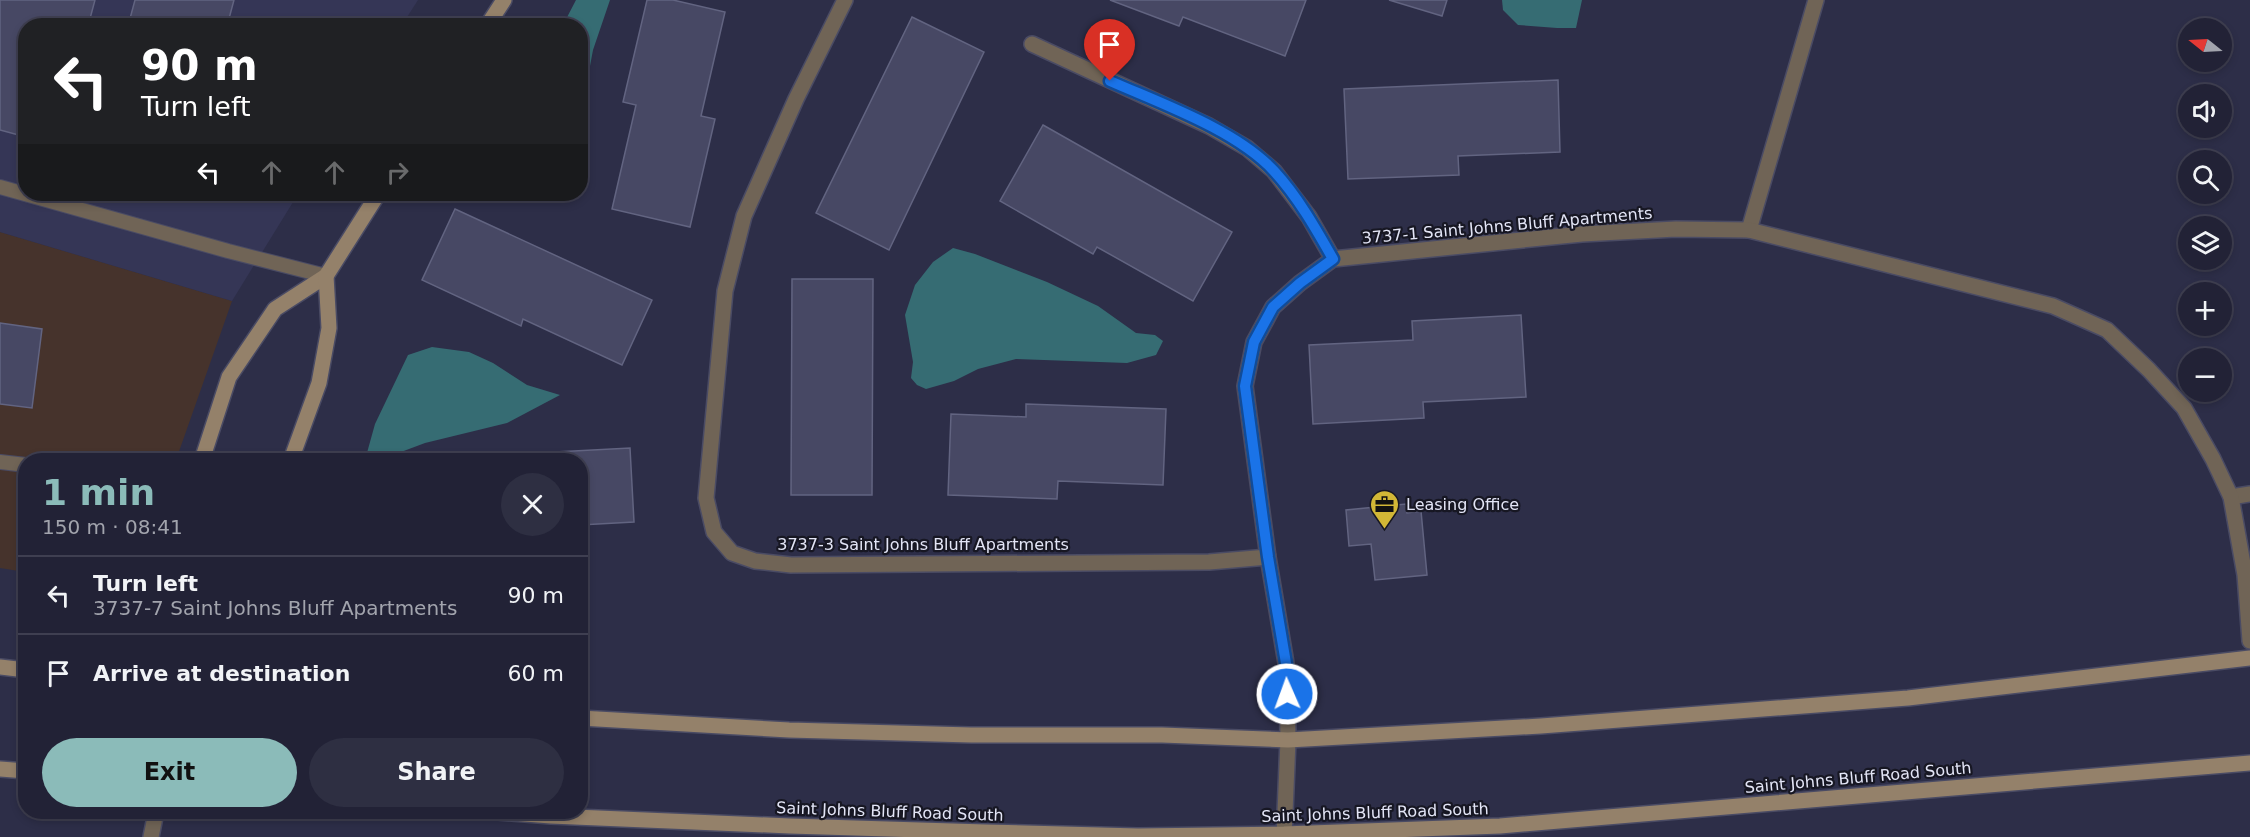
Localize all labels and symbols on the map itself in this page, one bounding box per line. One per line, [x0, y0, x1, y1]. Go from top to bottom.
north arrow [2178, 18, 2232, 72]
pin [1084, 19, 1135, 81]
street label: 3737-1 Saint Johns Bluff Apartments [1361, 203, 1653, 248]
office icon: Leasing Office [1369, 488, 1401, 530]
place label: Leasing Office [1406, 495, 1519, 514]
street label: 3737-3 Saint Johns Bluff Apartments [777, 535, 1069, 554]
position arrow [1255, 662, 1319, 726]
street label: Saint Johns Bluff Road South [1744, 758, 1972, 797]
street label: Saint Johns Bluff Road South [776, 798, 1004, 825]
street label: Saint Johns Bluff Road South [1261, 799, 1489, 826]

